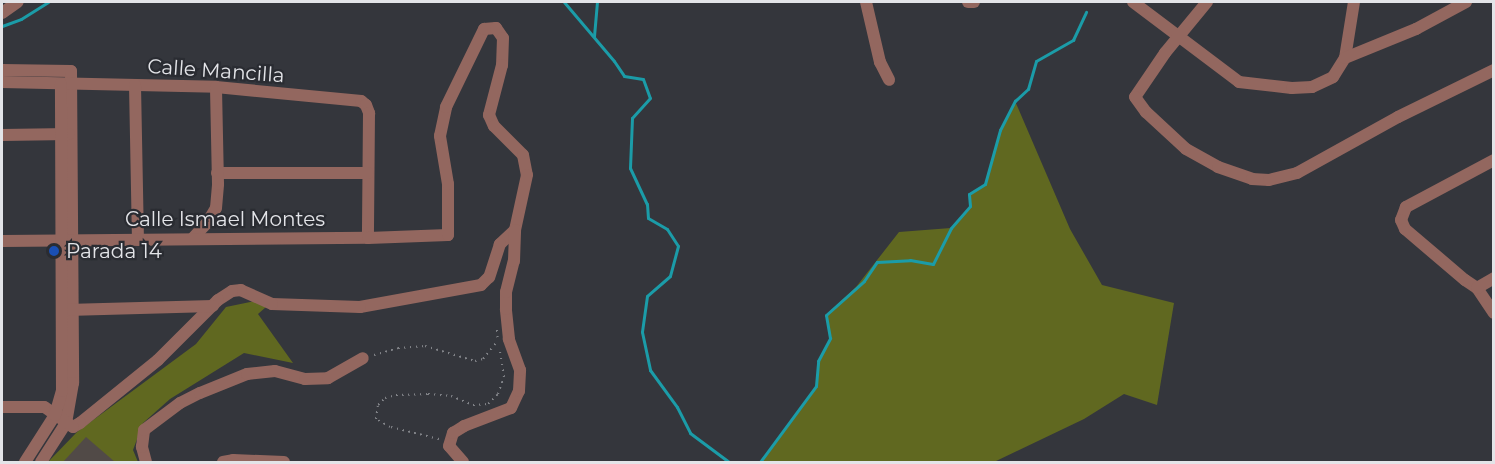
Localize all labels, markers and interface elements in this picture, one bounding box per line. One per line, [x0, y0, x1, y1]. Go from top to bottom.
street label: Calle Mancilla [147, 54, 285, 88]
street label: Calle Ismael Montes [125, 207, 325, 231]
place label: Parada 14 [66, 239, 162, 263]
marker: Parada 14 [47, 244, 61, 258]

